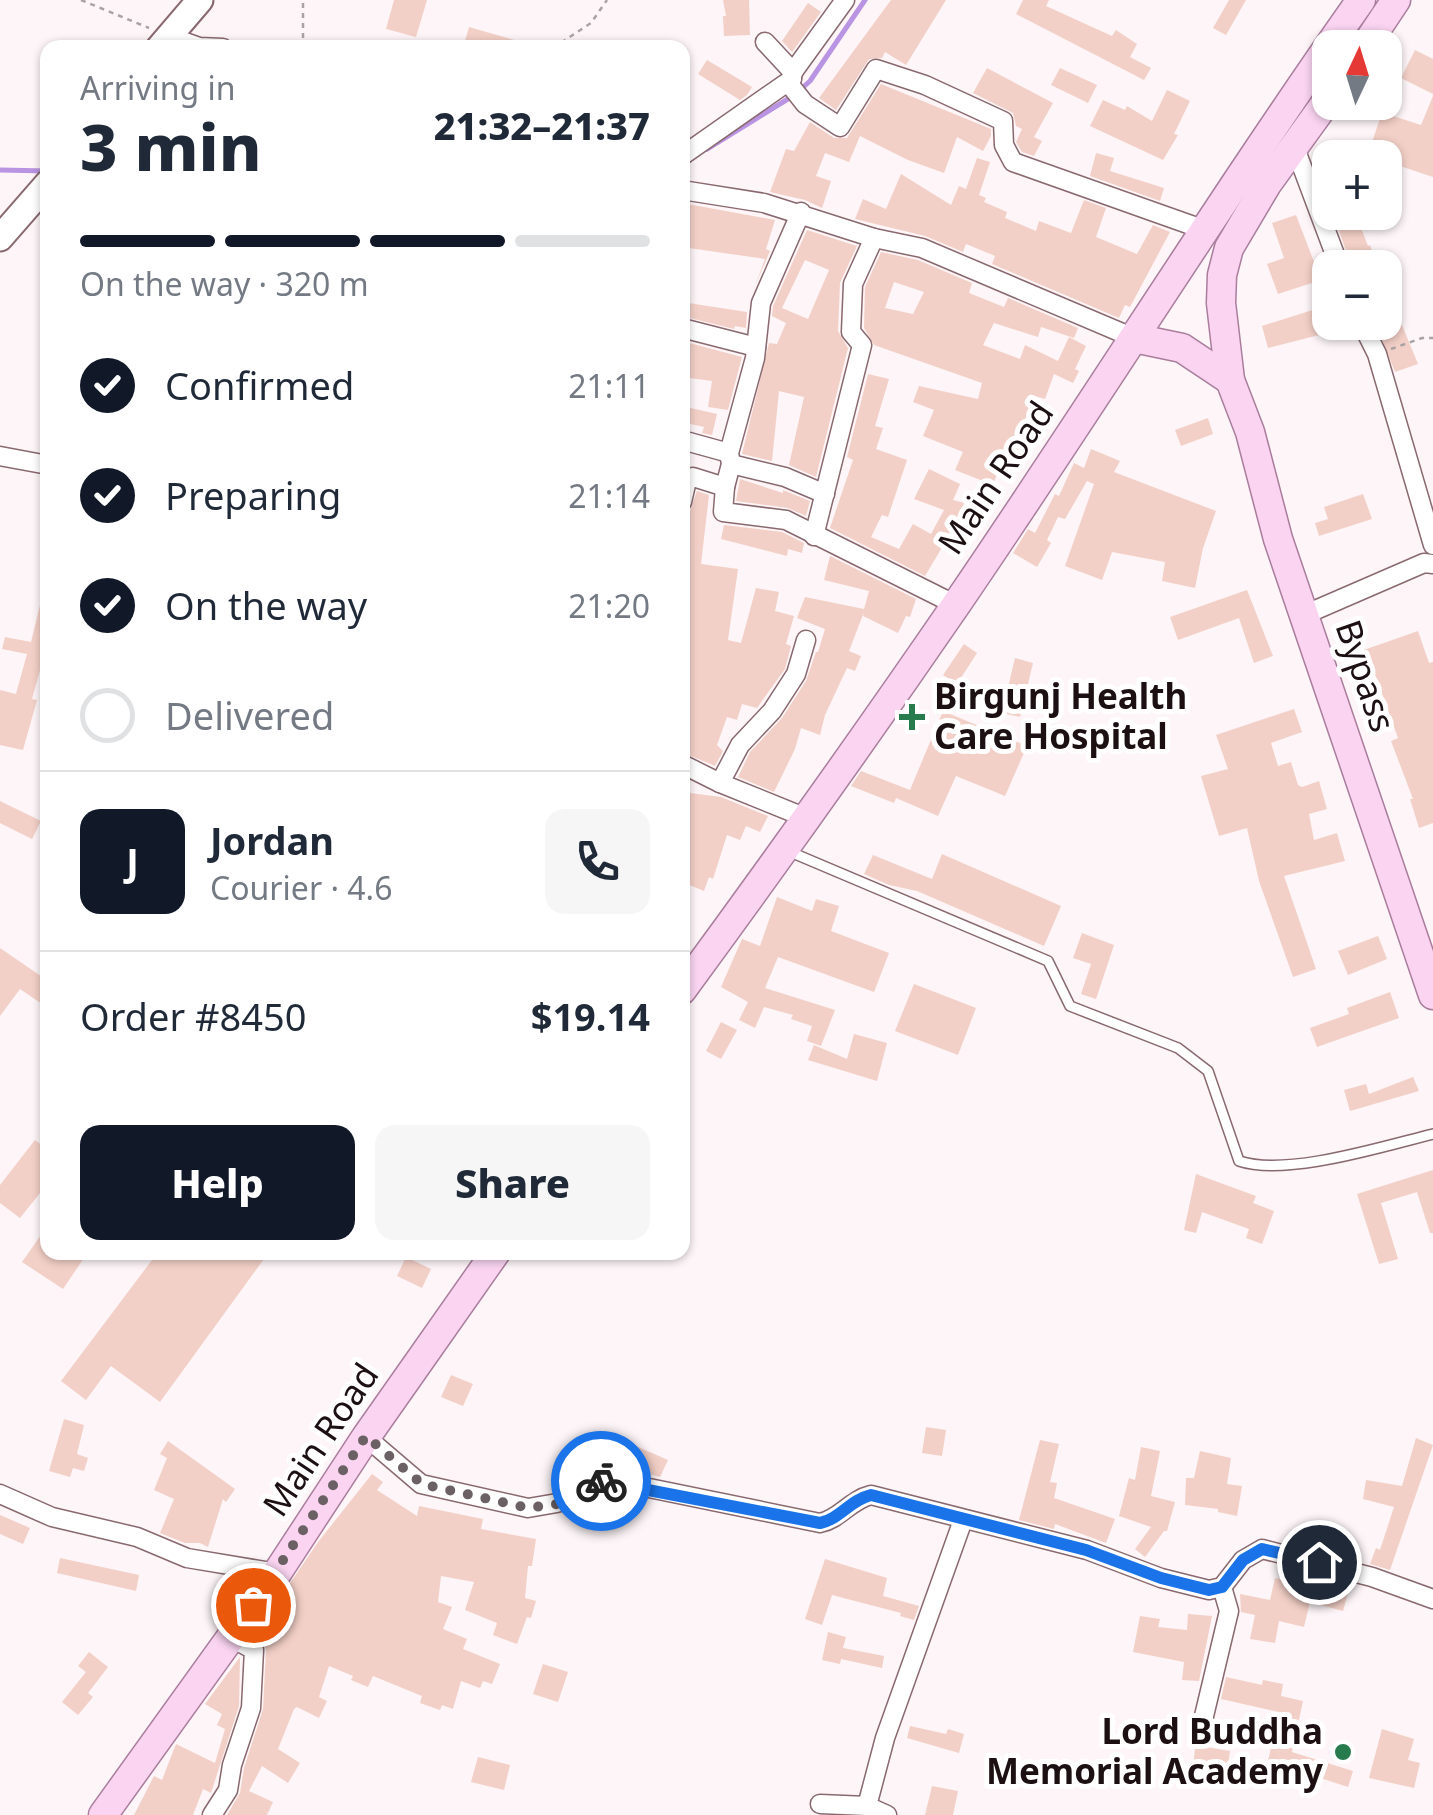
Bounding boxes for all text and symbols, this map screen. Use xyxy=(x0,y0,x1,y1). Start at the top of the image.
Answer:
north arrow xyxy=(1312,30,1402,120)
map controls xyxy=(1312,30,1402,340)
text: Arriving in xyxy=(80,66,235,109)
text: 21:32–21:37 xyxy=(434,99,650,151)
text: 3 min xyxy=(80,102,262,190)
button: + xyxy=(1312,140,1402,230)
button: − xyxy=(1312,250,1402,340)
text: On the way · 320 m xyxy=(80,262,369,305)
icon: check xyxy=(80,358,135,413)
text: Confirmed xyxy=(165,359,354,411)
text: 21:11 xyxy=(568,364,650,407)
street label: Main Road xyxy=(926,391,1063,563)
icon: check xyxy=(80,468,135,523)
text: Preparing xyxy=(165,469,341,521)
text: 21:14 xyxy=(568,474,650,517)
icon: check xyxy=(80,578,135,633)
text: On the way xyxy=(165,579,367,631)
text: 21:20 xyxy=(568,584,650,627)
street label: Bypass xyxy=(1325,613,1407,738)
place label: Birgunj Health Care Hospital xyxy=(934,672,1187,759)
text: Delivered xyxy=(165,689,334,741)
marker: Birgunj Health Care Hospital xyxy=(899,704,925,730)
button: phone xyxy=(545,809,650,914)
text: Jordan xyxy=(210,814,334,866)
text: J xyxy=(126,835,139,887)
text: Courier · 4.6 xyxy=(210,866,393,909)
text: Order #8450 xyxy=(80,990,306,1042)
text: $19.14 xyxy=(531,990,650,1042)
button: Help xyxy=(80,1125,355,1240)
button: Share xyxy=(375,1125,650,1240)
street label: Main Road xyxy=(251,1353,388,1525)
courier xyxy=(551,1431,651,1531)
icon: bike xyxy=(574,1454,629,1509)
pin xyxy=(1277,1520,1362,1605)
icon: home xyxy=(1292,1535,1347,1590)
pin xyxy=(211,1563,296,1648)
icon: bag xyxy=(226,1578,281,1633)
place label: Lord Buddha Memorial Academy xyxy=(986,1707,1323,1794)
marker: Lord Buddha Memorial Academy xyxy=(1332,1741,1354,1763)

